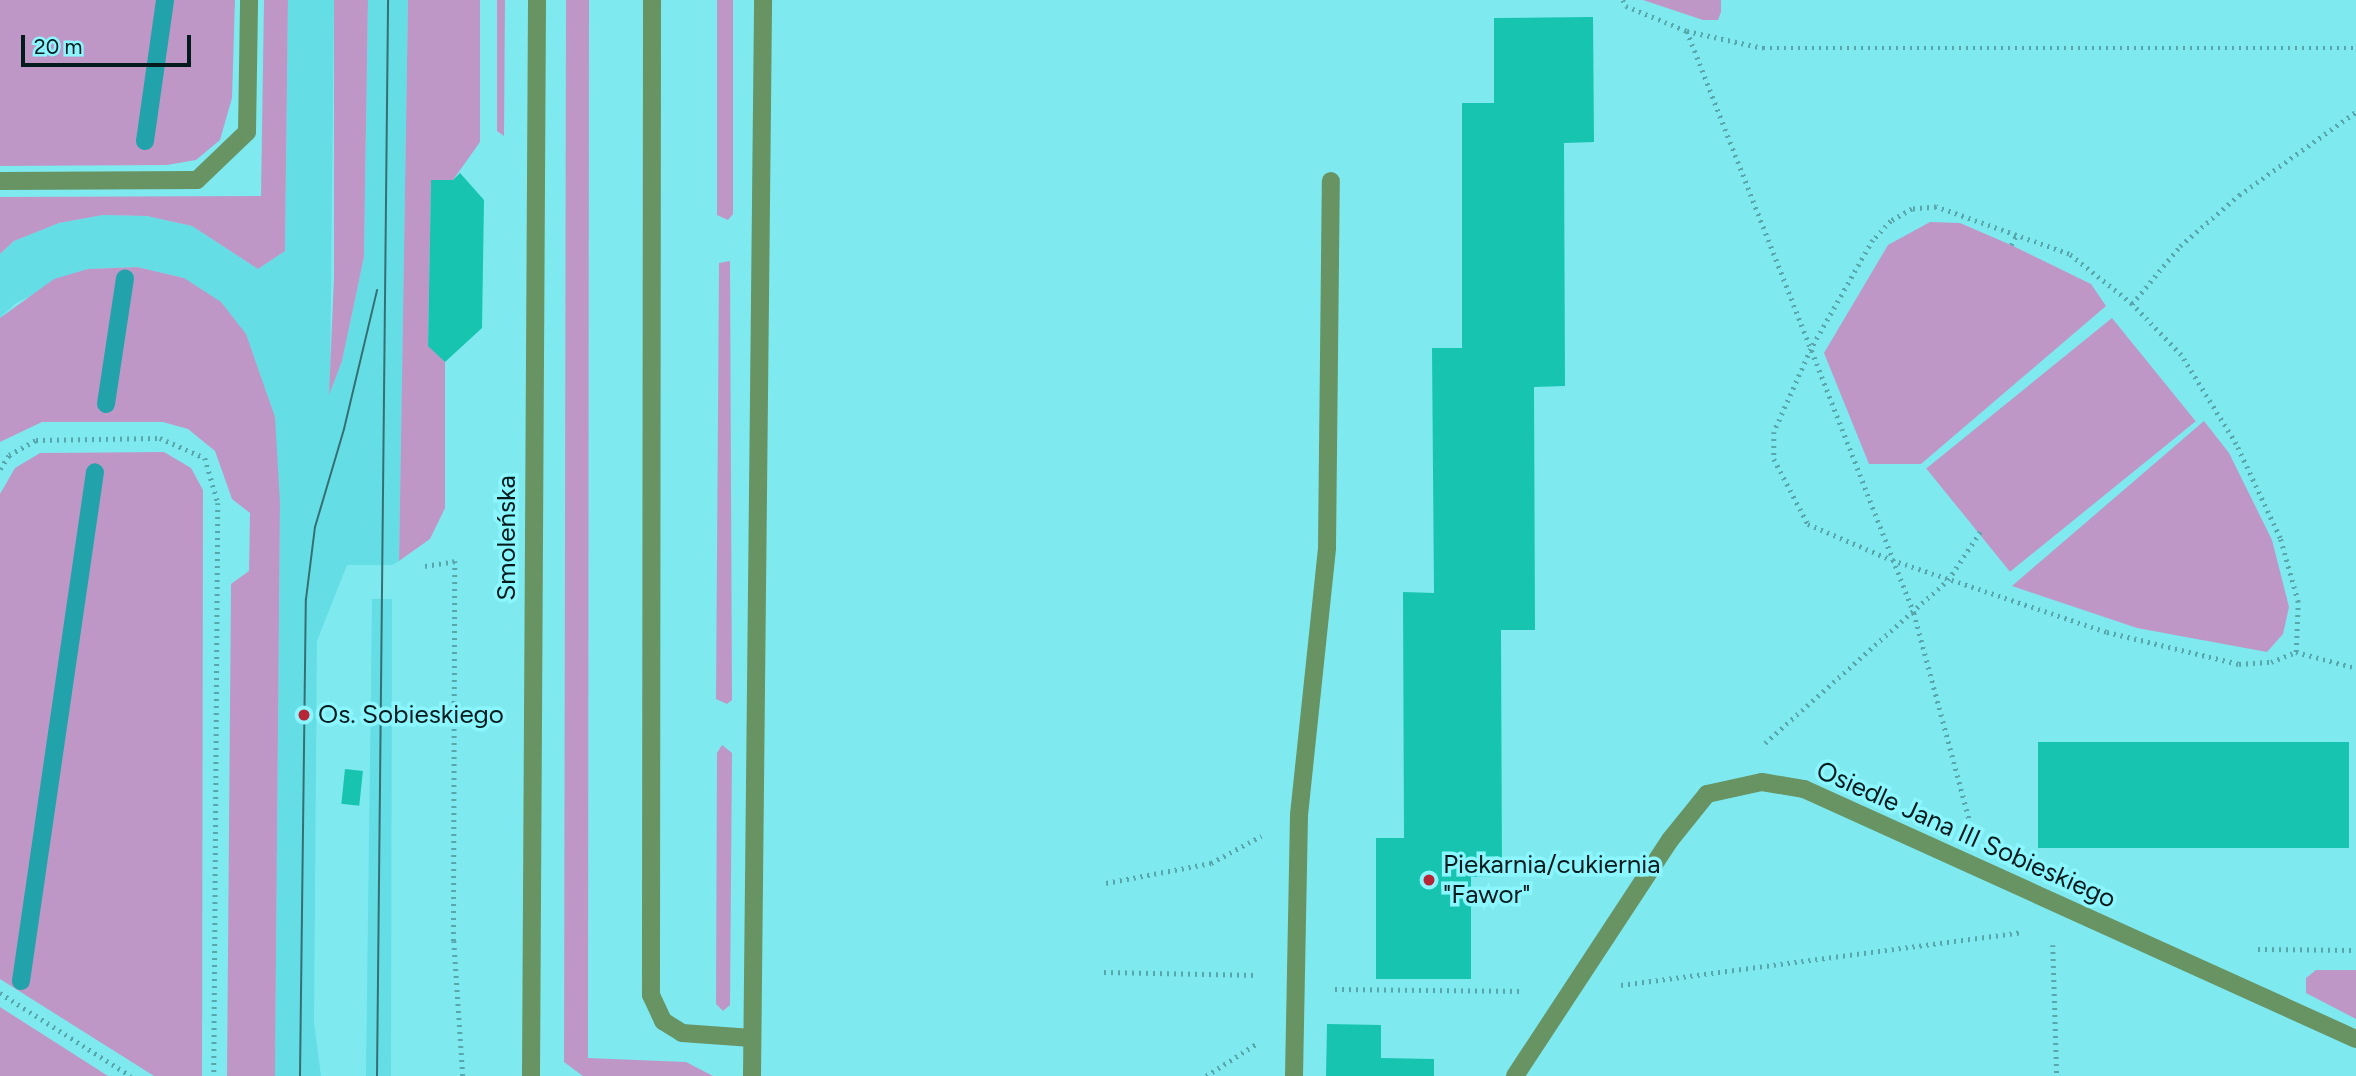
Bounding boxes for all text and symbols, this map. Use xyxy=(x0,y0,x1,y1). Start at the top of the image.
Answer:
scale bar xyxy=(24,21,194,65)
text: 20 m xyxy=(34,34,82,59)
street label: Smoleńska xyxy=(491,475,523,601)
place label: Os. Sobieskiego xyxy=(318,699,504,731)
marker: Os. Sobieskiego xyxy=(296,707,312,723)
street label: Osiedle Jana III Sobieskiego xyxy=(1812,755,2120,915)
place label: Piekarnia/cukiernia "Fawor" xyxy=(1443,849,1661,910)
marker: Piekarnia/cukiernia "Fawor" xyxy=(1421,872,1437,888)

